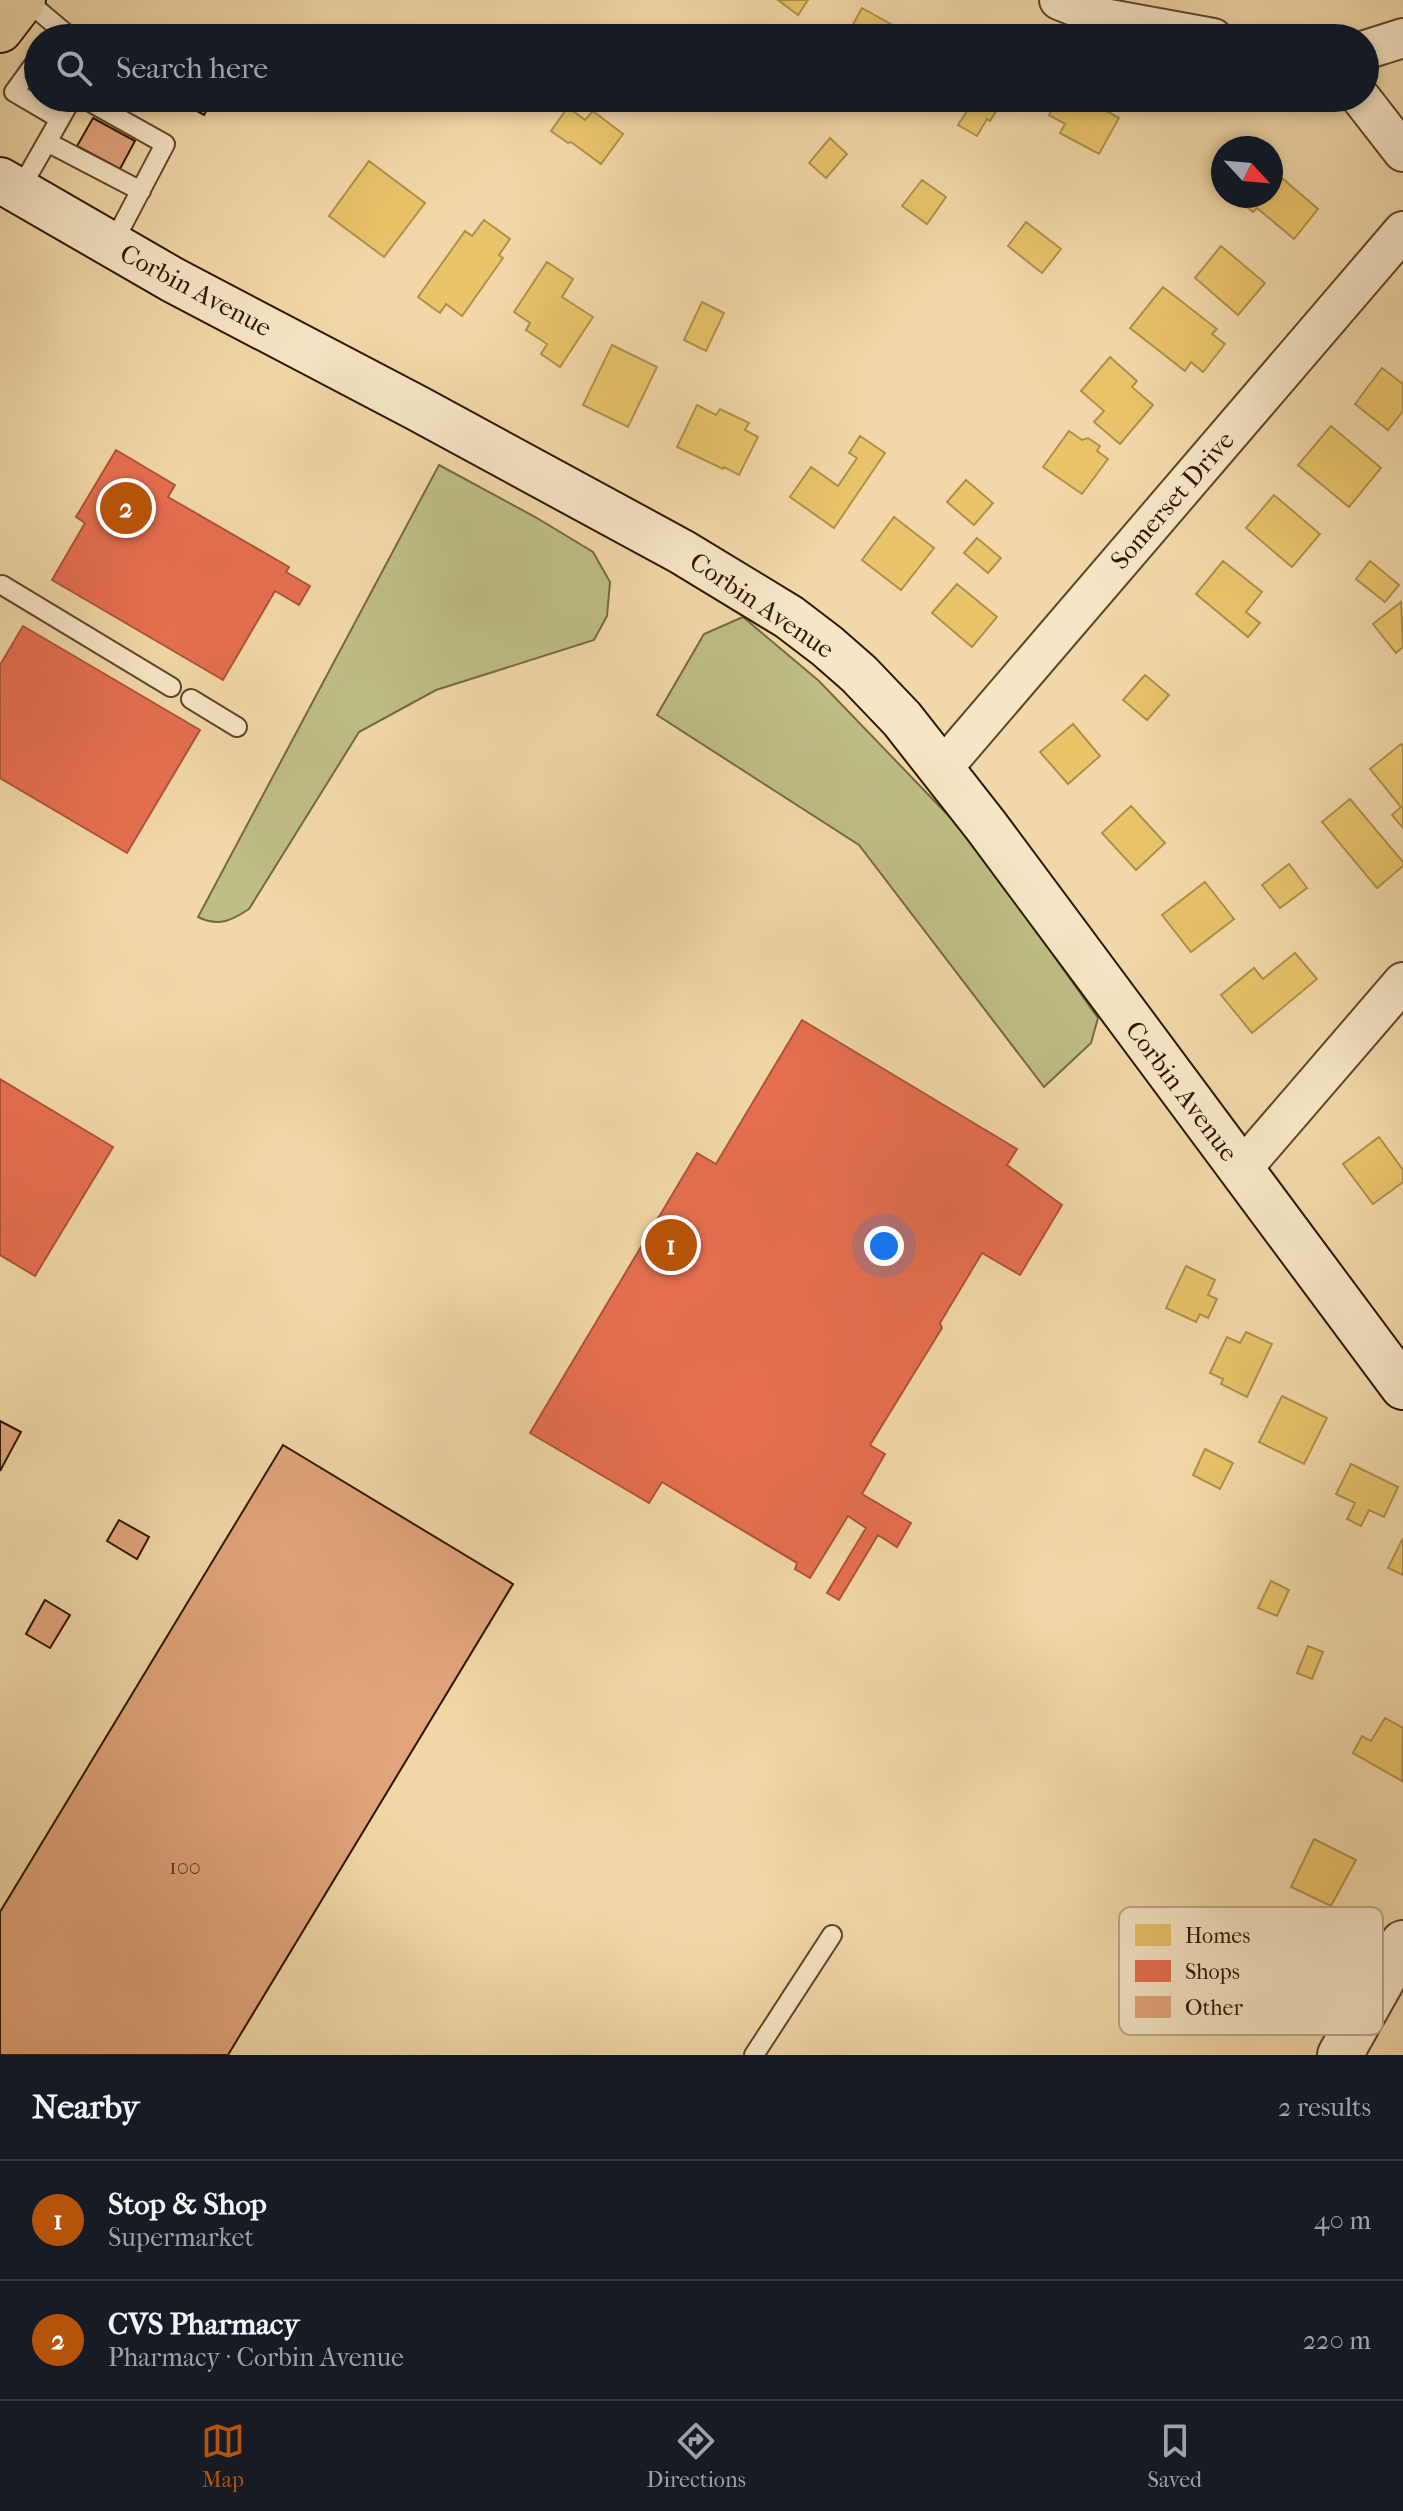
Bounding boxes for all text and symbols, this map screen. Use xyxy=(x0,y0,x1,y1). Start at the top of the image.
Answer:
search box xyxy=(24,24,1379,112)
icon: search xyxy=(52,46,96,90)
text: Search here xyxy=(116,51,268,86)
north arrow xyxy=(1211,136,1283,208)
street label: Corbin Avenue xyxy=(115,237,277,343)
street label: Somerset Drive xyxy=(1104,425,1241,576)
pin: 2 xyxy=(100,478,152,538)
street label: Corbin Avenue xyxy=(684,546,840,665)
street label: Corbin Avenue xyxy=(1119,1015,1244,1168)
pin: 1 xyxy=(645,1215,697,1275)
your location xyxy=(864,1226,904,1266)
house number: 100 xyxy=(169,1854,201,1880)
legend xyxy=(1119,1907,1383,2035)
text: Homes xyxy=(1185,1923,1250,1949)
text: Shops xyxy=(1185,1959,1240,1985)
text: Other xyxy=(1185,1995,1243,2021)
text: Nearby xyxy=(32,2087,139,2127)
text: 2 results xyxy=(1278,2092,1371,2123)
text: Stop & Shop xyxy=(108,2187,267,2222)
text: 1 xyxy=(53,2205,63,2236)
text: 40 m xyxy=(1314,2205,1371,2236)
text: Supermarket xyxy=(108,2222,254,2253)
text: CVS Pharmacy xyxy=(108,2307,299,2342)
text: 2 xyxy=(51,2325,65,2356)
text: 220 m xyxy=(1303,2325,1371,2356)
text: Pharmacy · Corbin Avenue xyxy=(108,2342,404,2373)
tab: Map xyxy=(201,2419,245,2493)
tab: Directions xyxy=(647,2419,746,2493)
tab: Saved xyxy=(1148,2419,1202,2493)

